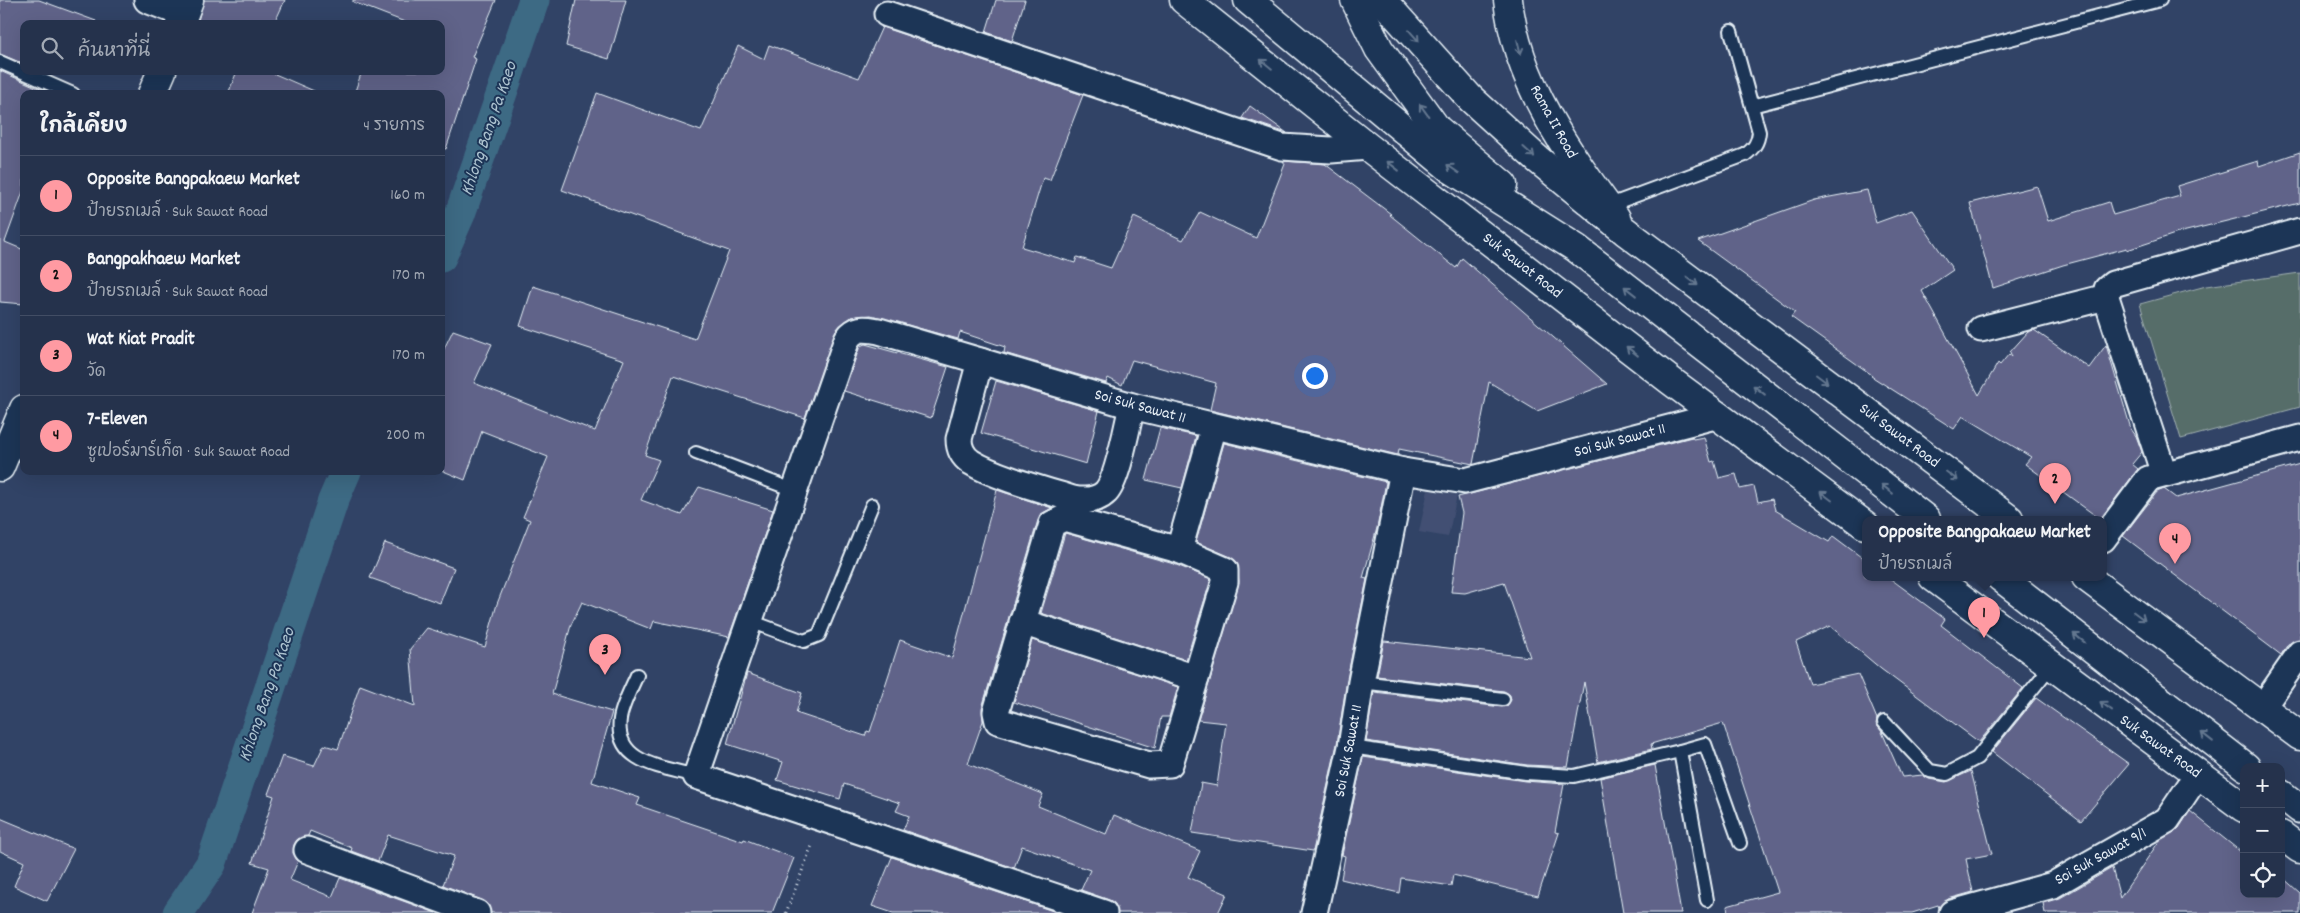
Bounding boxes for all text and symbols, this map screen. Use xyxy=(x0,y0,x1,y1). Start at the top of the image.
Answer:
search box xyxy=(20,20,445,75)
one-way arrow xyxy=(1408,30,1420,43)
icon: search xyxy=(38,34,66,62)
text: ค้นหาที่นี่ xyxy=(78,39,150,66)
one-way arrow xyxy=(1515,39,1524,55)
water label: Khlong Bang Pa Kaeo xyxy=(455,58,525,199)
one-way arrow xyxy=(1260,59,1273,70)
street label: Rama II Road xyxy=(1523,81,1583,163)
one-way arrow xyxy=(1418,104,1429,117)
text: ใกล้เคียง xyxy=(40,113,127,143)
text: 4 รายการ xyxy=(363,115,425,138)
one-way arrow xyxy=(1522,146,1535,158)
one-way arrow xyxy=(1386,161,1400,171)
one-way arrow xyxy=(1447,164,1460,175)
text: Opposite Bangpakaew Market xyxy=(87,167,300,194)
text: 1 xyxy=(54,184,58,207)
text: 160 m xyxy=(390,184,425,207)
text: ป้ายรถเมล์ · Suk Sawat Road xyxy=(87,201,268,224)
street label: Suk Sawat Road xyxy=(1477,227,1567,305)
text: Bangpakhaew Market xyxy=(87,247,240,274)
text: 2 xyxy=(53,264,60,287)
text: 170 m xyxy=(392,264,425,287)
one-way arrow xyxy=(1685,276,1699,286)
text: ป้ายรถเมล์ · Suk Sawat Road xyxy=(87,281,268,304)
one-way arrow xyxy=(1624,285,1637,296)
text: Wat Kiat Pradit xyxy=(87,327,195,354)
text: 3 xyxy=(52,344,60,367)
text: 170 m xyxy=(392,344,425,367)
one-way arrow xyxy=(1625,346,1639,356)
text: วัด xyxy=(87,361,106,384)
your location xyxy=(1302,363,1328,389)
one-way arrow xyxy=(1815,373,1828,384)
street label: Soi Suk Sawat 11 xyxy=(1092,384,1188,430)
one-way arrow xyxy=(1752,385,1766,395)
street label: Suk Sawat Road xyxy=(1854,398,1944,474)
text: 7-Eleven xyxy=(87,407,147,434)
street label: Soi Suk Sawat 11 xyxy=(1572,418,1668,464)
text: 4 xyxy=(53,424,59,447)
text: 200 m xyxy=(386,424,425,447)
text: ซูเปอร์มาร์เก็ต · Suk Sawat Road xyxy=(87,441,290,464)
pin: 2 xyxy=(2039,463,2071,504)
one-way arrow xyxy=(1945,471,1958,482)
one-way arrow xyxy=(1881,484,1894,495)
one-way arrow xyxy=(1819,491,1833,501)
popup xyxy=(1862,516,2107,581)
text: Opposite Bangpakaew Market xyxy=(1878,520,2091,547)
pin: 4 xyxy=(2159,523,2191,564)
text: ป้ายรถเมล์ xyxy=(1878,554,1952,577)
pin: 1 xyxy=(1968,597,2000,638)
one-way arrow xyxy=(2132,611,2145,622)
water label: Khlong Bang Pa Kaeo xyxy=(233,624,303,765)
one-way arrow xyxy=(2073,632,2086,643)
pin: 3 xyxy=(589,634,621,675)
one-way arrow xyxy=(2100,701,2113,712)
street label: Soi Suk Sawat 11 xyxy=(1329,703,1369,799)
street label: Suk Sawat Road xyxy=(2114,709,2206,785)
one-way arrow xyxy=(2201,732,2214,743)
map controls xyxy=(2240,763,2285,898)
button: + xyxy=(2240,763,2285,808)
button: − xyxy=(2240,808,2285,853)
street label: Soi Suk Sawat 9/1 xyxy=(2051,822,2151,892)
button: locate xyxy=(2240,853,2285,898)

